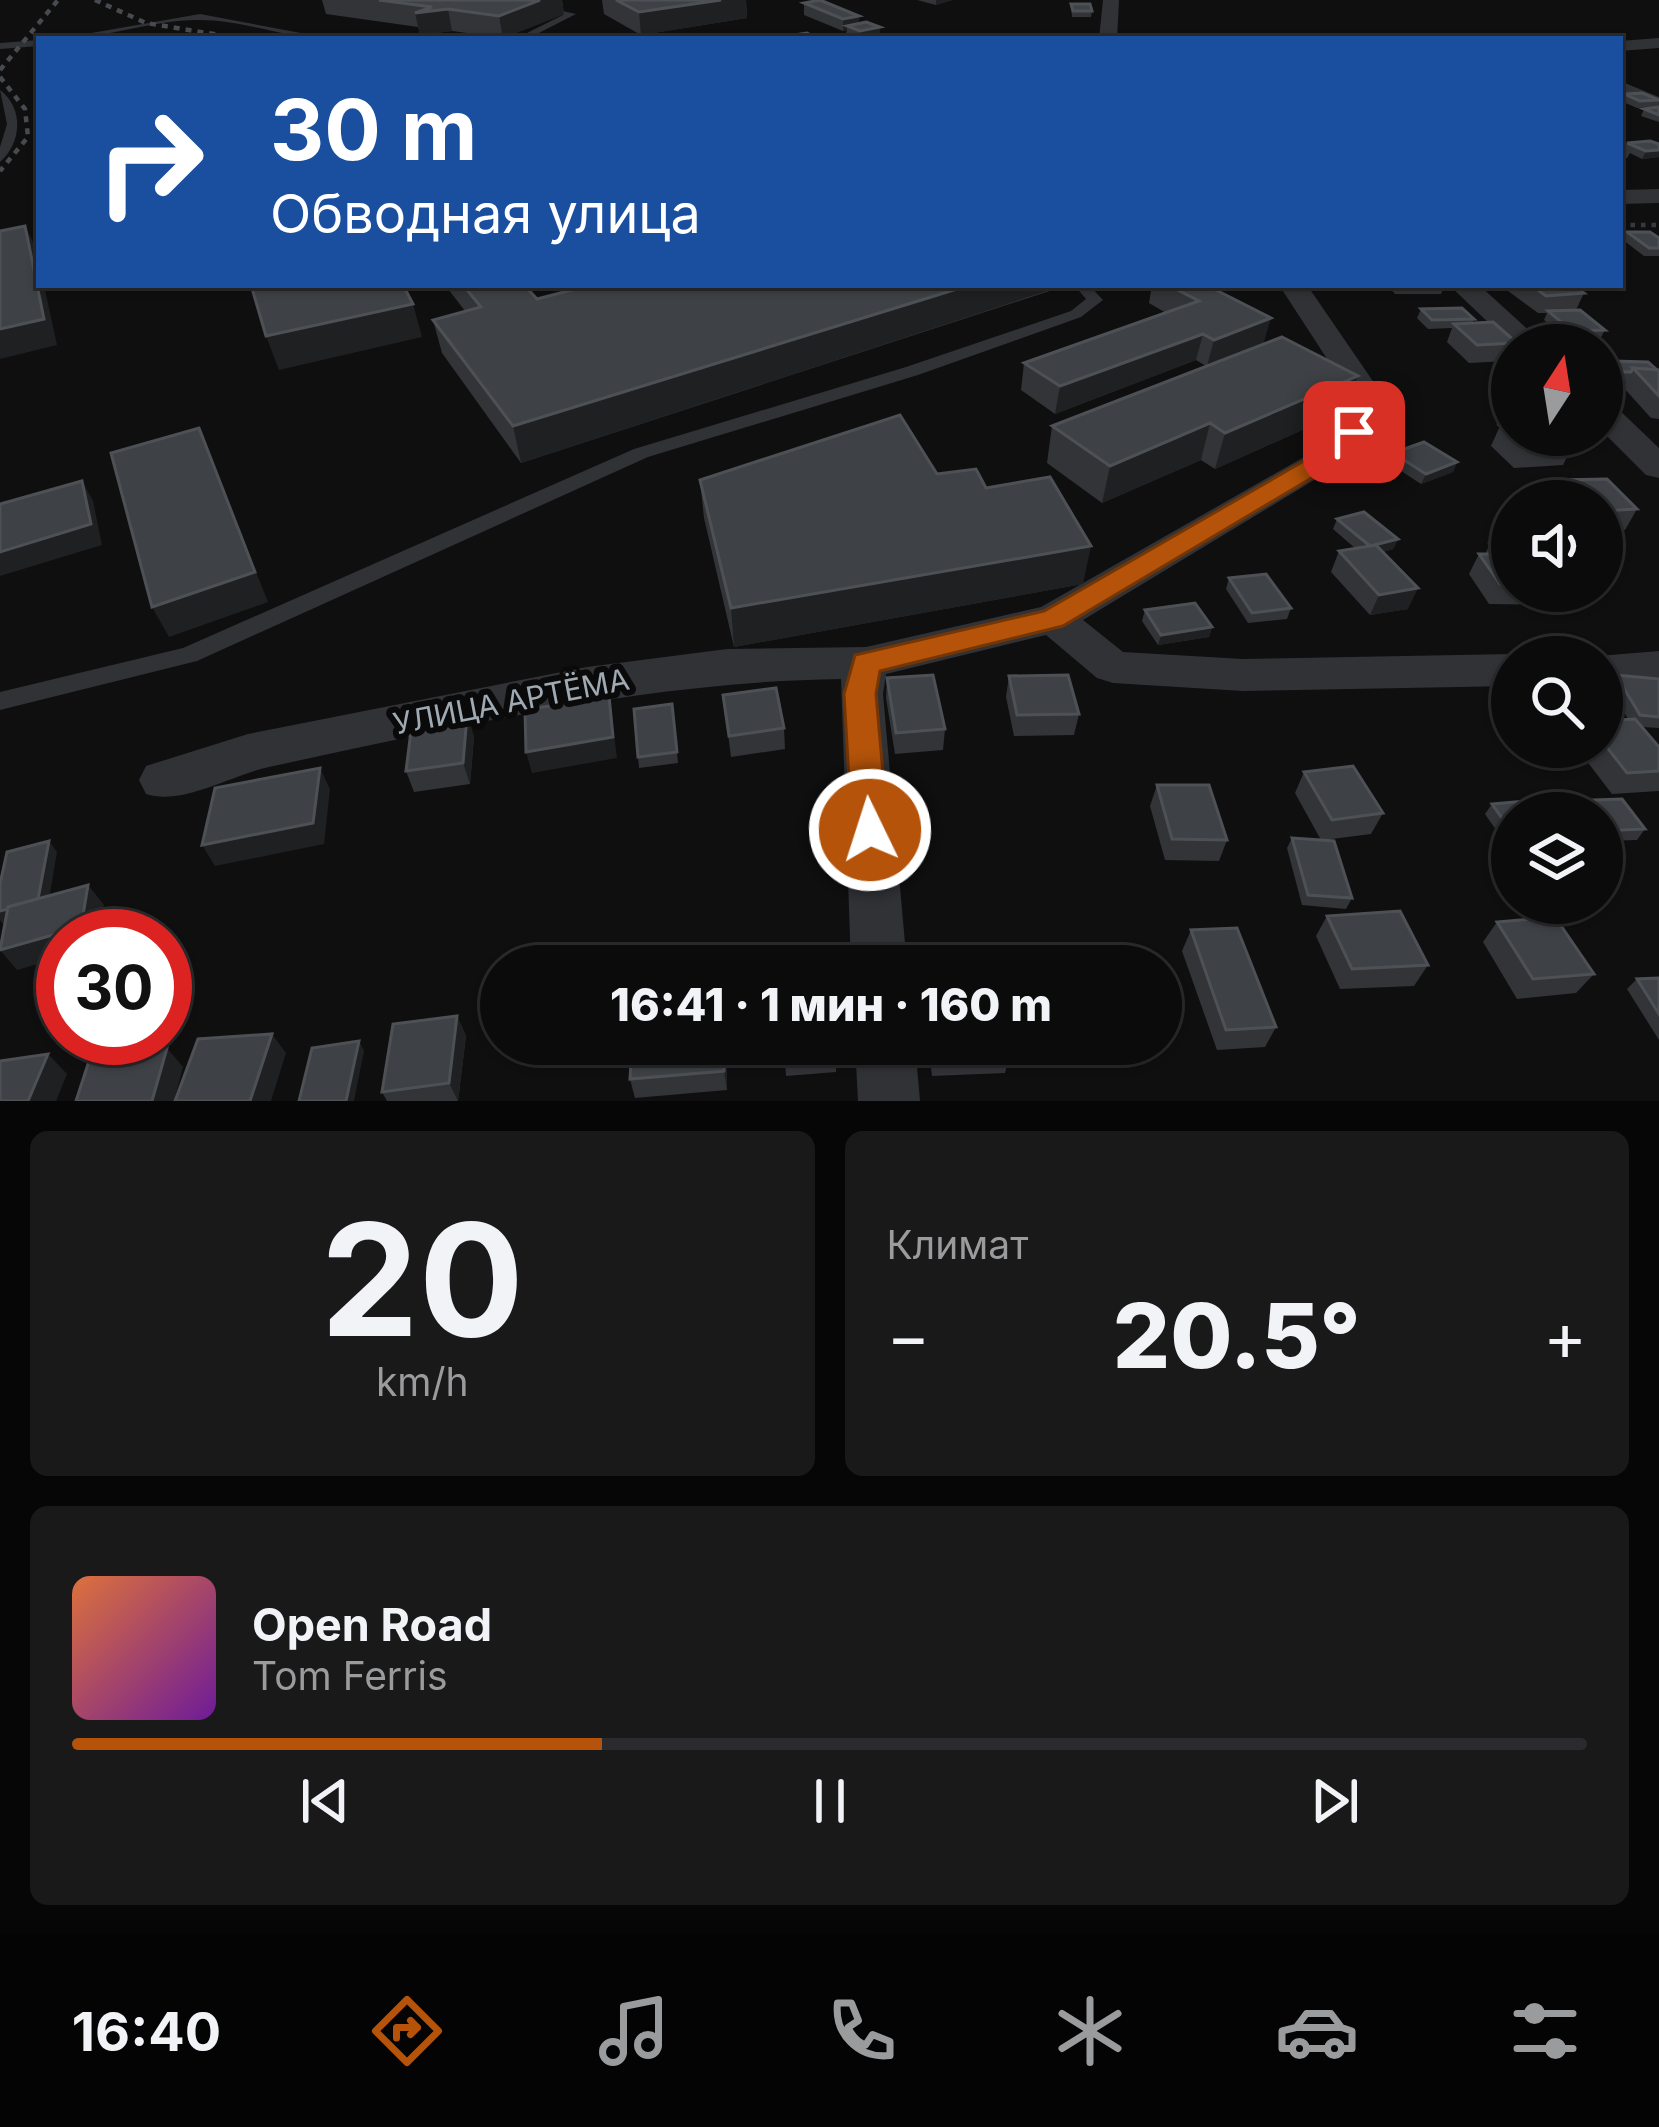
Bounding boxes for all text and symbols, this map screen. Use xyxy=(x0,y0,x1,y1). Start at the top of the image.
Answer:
text: 30 m xyxy=(270,79,477,180)
icon: right xyxy=(72,84,228,240)
text: Обводная улица xyxy=(270,181,701,246)
north arrow xyxy=(1491,324,1623,456)
map controls xyxy=(1491,324,1623,924)
pin xyxy=(1303,381,1405,483)
icon: arrive xyxy=(1321,399,1387,465)
button: sound xyxy=(1491,480,1623,612)
button: search xyxy=(1491,636,1623,768)
street label: УЛИЦА АРТЁМА xyxy=(390,660,632,742)
position arrow xyxy=(807,767,933,893)
button: layers xyxy=(1491,792,1623,924)
speed limit sign: 30 xyxy=(36,909,192,1065)
text: 16:41 · 1 мин · 160 m xyxy=(610,977,1052,1032)
text: 20 xyxy=(321,1185,524,1374)
text: Климат xyxy=(887,1221,1028,1268)
text: 20.5° xyxy=(1113,1281,1361,1390)
text: − xyxy=(887,1296,930,1376)
text: + xyxy=(1543,1296,1587,1376)
text: km/h xyxy=(376,1358,469,1405)
text: Open Road xyxy=(252,1597,492,1652)
text: Tom Ferris xyxy=(252,1652,447,1699)
icon: previous xyxy=(292,1768,358,1834)
icon: pause xyxy=(797,1768,863,1834)
icon: next xyxy=(1302,1768,1368,1834)
icon: directions xyxy=(365,1989,449,2073)
icon: music xyxy=(592,1989,676,2073)
icon: phone xyxy=(820,1989,904,2073)
icon: climate xyxy=(1048,1989,1132,2073)
icon: car xyxy=(1275,1989,1359,2073)
icon: filters xyxy=(1503,1989,1587,2073)
text: 16:40 xyxy=(72,1999,221,2064)

